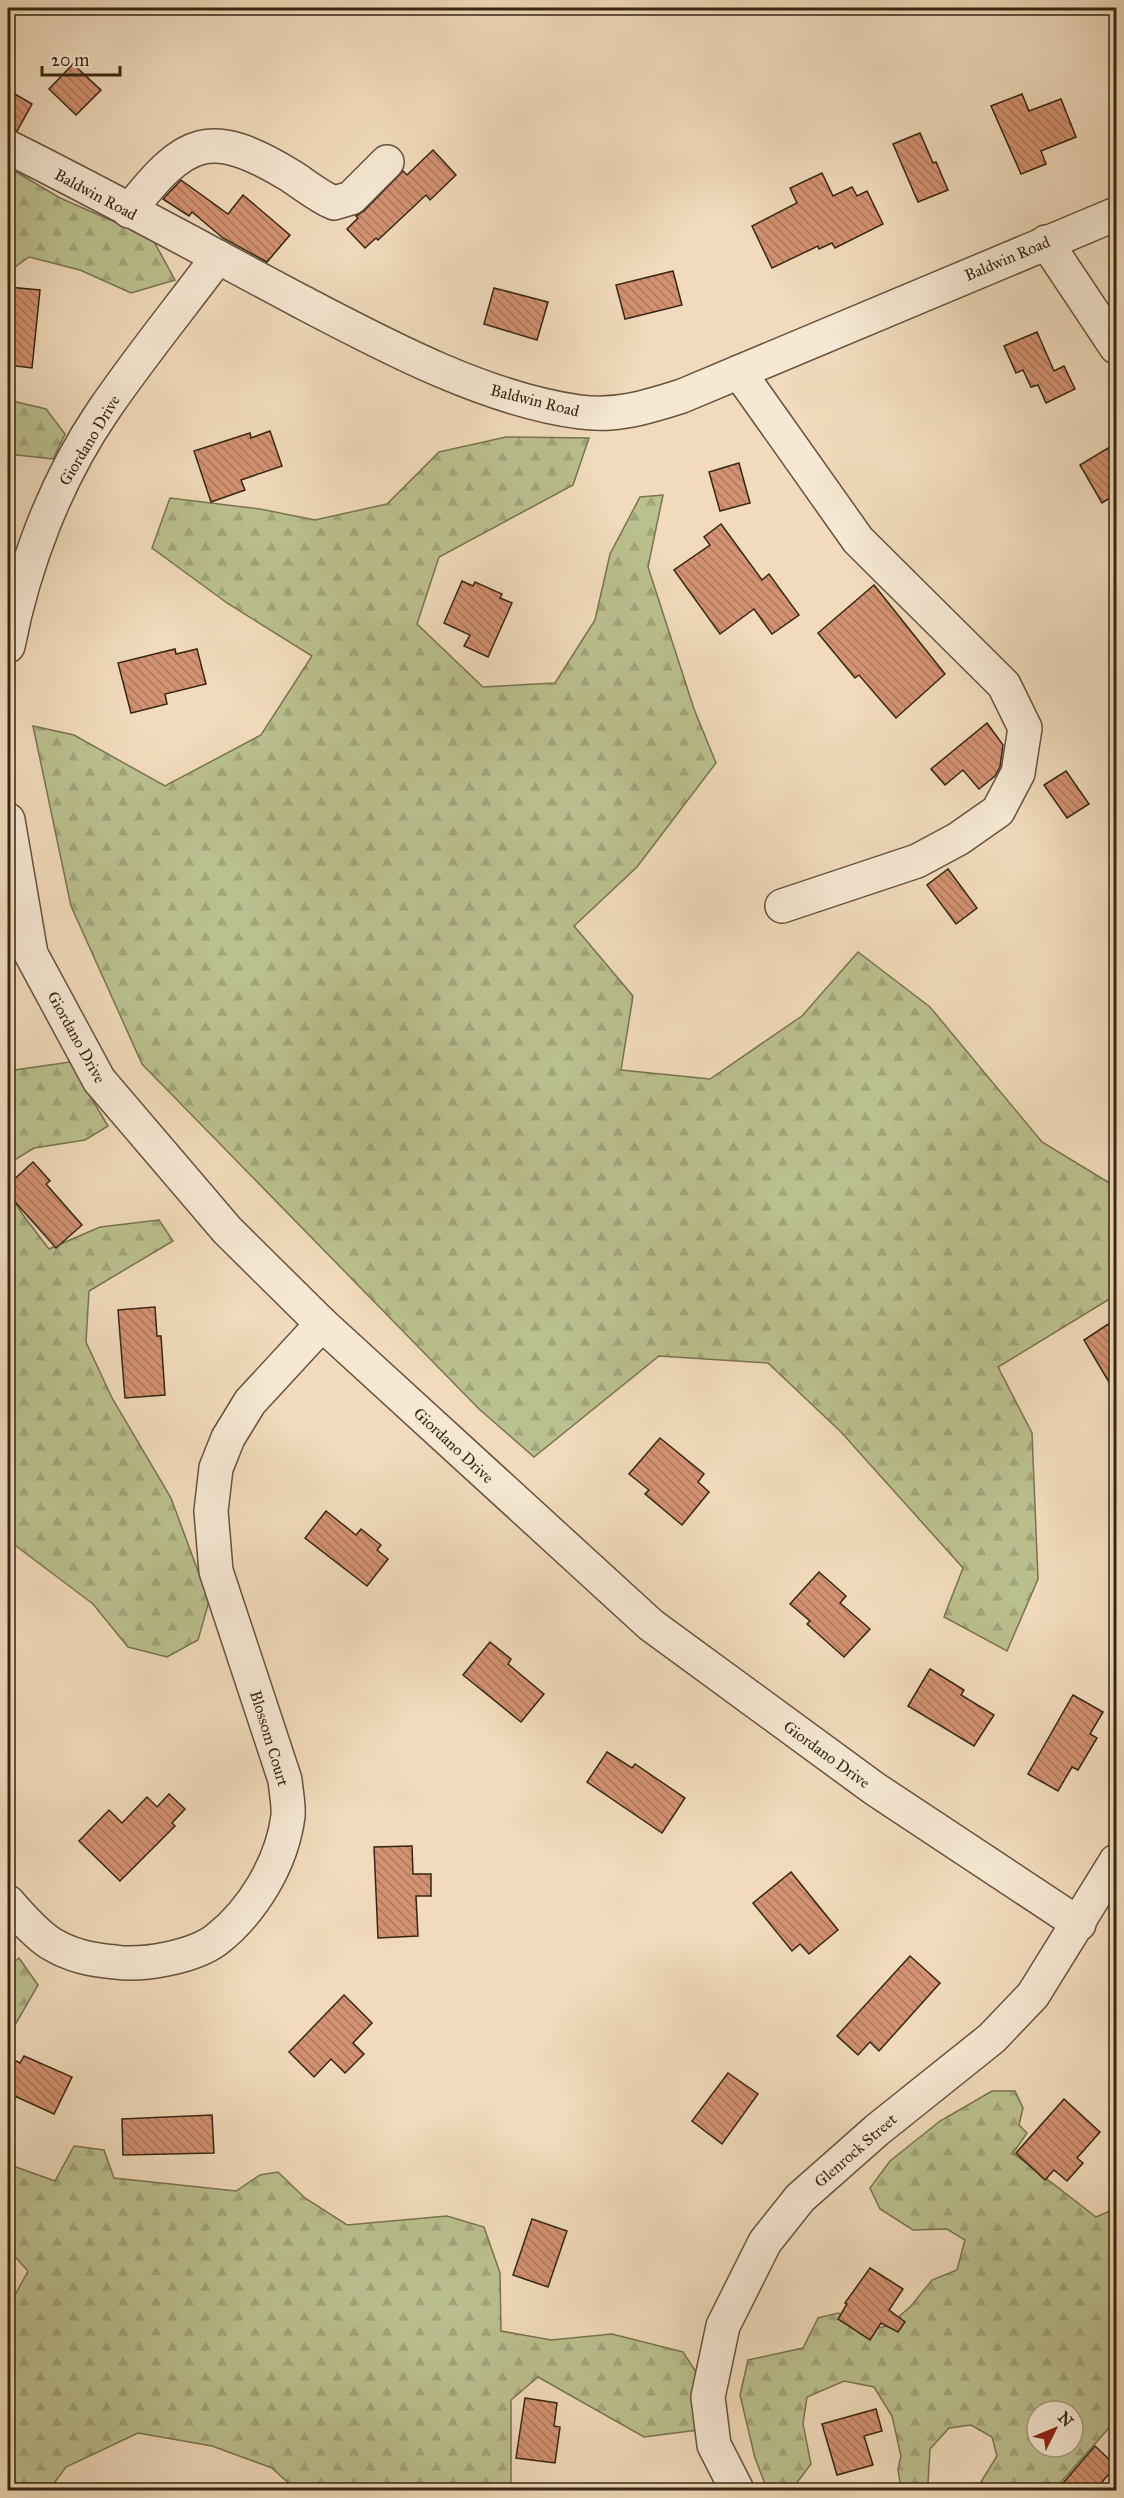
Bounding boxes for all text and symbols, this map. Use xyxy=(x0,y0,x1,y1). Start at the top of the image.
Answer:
scale bar xyxy=(42,39,120,77)
text: 20 m xyxy=(51,49,89,71)
street label: Baldwin Road xyxy=(51,165,140,224)
street label: Baldwin Road xyxy=(962,232,1053,285)
street label: Baldwin Road xyxy=(489,380,581,421)
street label: Giordano Drive xyxy=(55,391,124,489)
street label: Giordano Drive xyxy=(43,988,110,1087)
street label: Giordano Drive xyxy=(410,1404,498,1487)
street label: Blossom Court xyxy=(246,1688,293,1789)
street label: Giordano Drive xyxy=(780,1717,874,1792)
street label: Glenrock Street xyxy=(810,2109,901,2191)
north arrow xyxy=(1025,2399,1085,2459)
text: N xyxy=(1054,2408,1077,2431)

